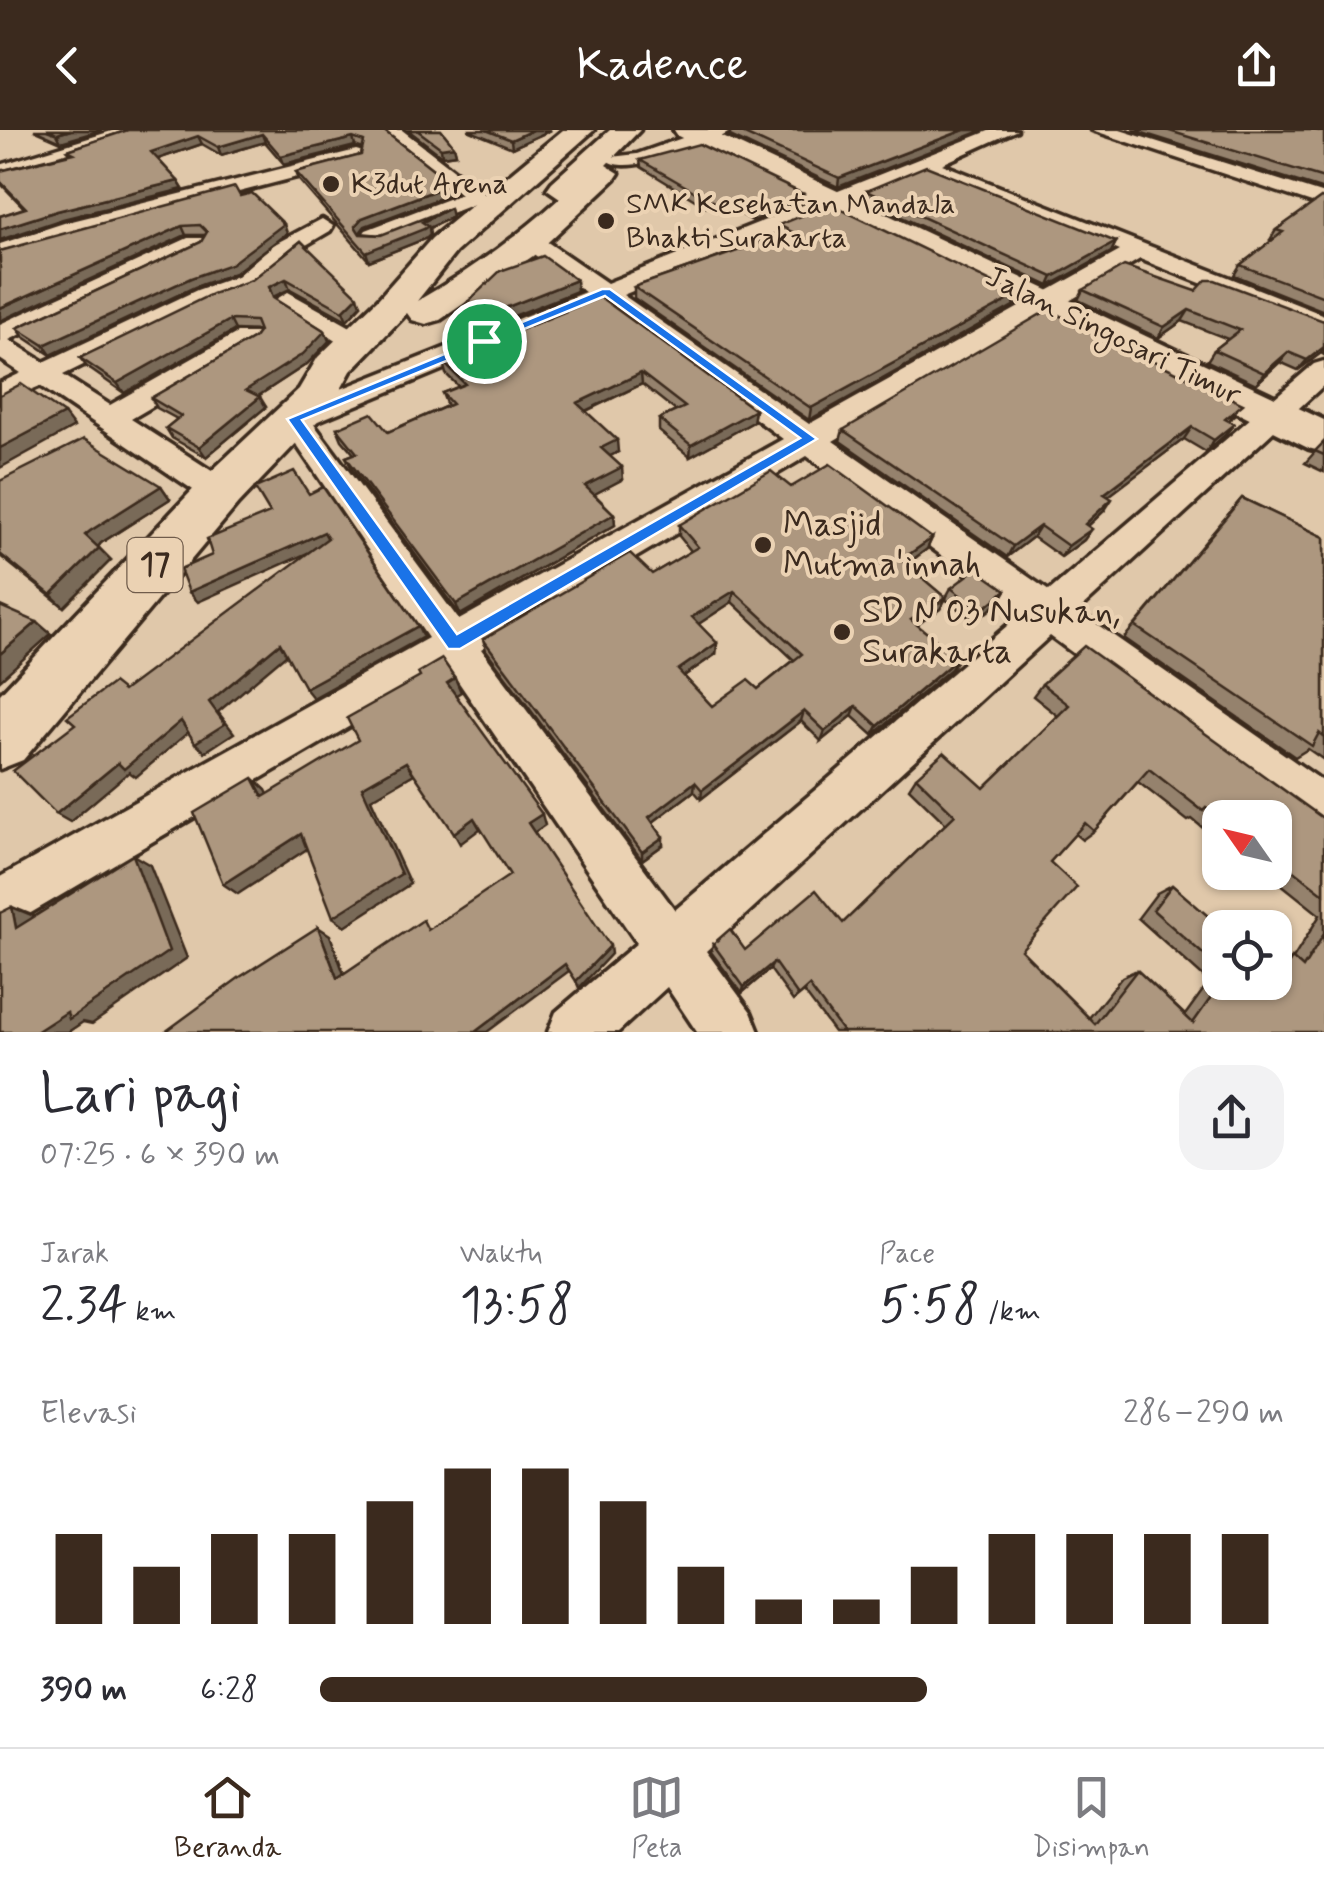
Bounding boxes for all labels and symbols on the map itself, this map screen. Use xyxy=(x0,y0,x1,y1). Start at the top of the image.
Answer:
place label: K3dut Arena xyxy=(351,165,508,204)
marker: K3dut Arena xyxy=(320,173,342,195)
place label: SMK Kesehatan Mandala Bhakti Surakarta xyxy=(626,185,955,258)
marker: SMK Kesehatan Mandala Bhakti Surakarta xyxy=(595,210,617,232)
street label: Jalan Singosari Timur xyxy=(978,257,1248,417)
pin xyxy=(442,299,527,384)
place label: Masjid Mutma'innah xyxy=(783,502,981,588)
marker: Masjid Mutma'innah xyxy=(752,534,774,556)
road number: 17 xyxy=(128,538,182,592)
place label: SD N 03 Nusukan, Surakarta xyxy=(862,589,1120,675)
marker: SD N 03 Nusukan, Surakarta xyxy=(831,621,853,643)
north arrow xyxy=(1202,800,1292,890)

